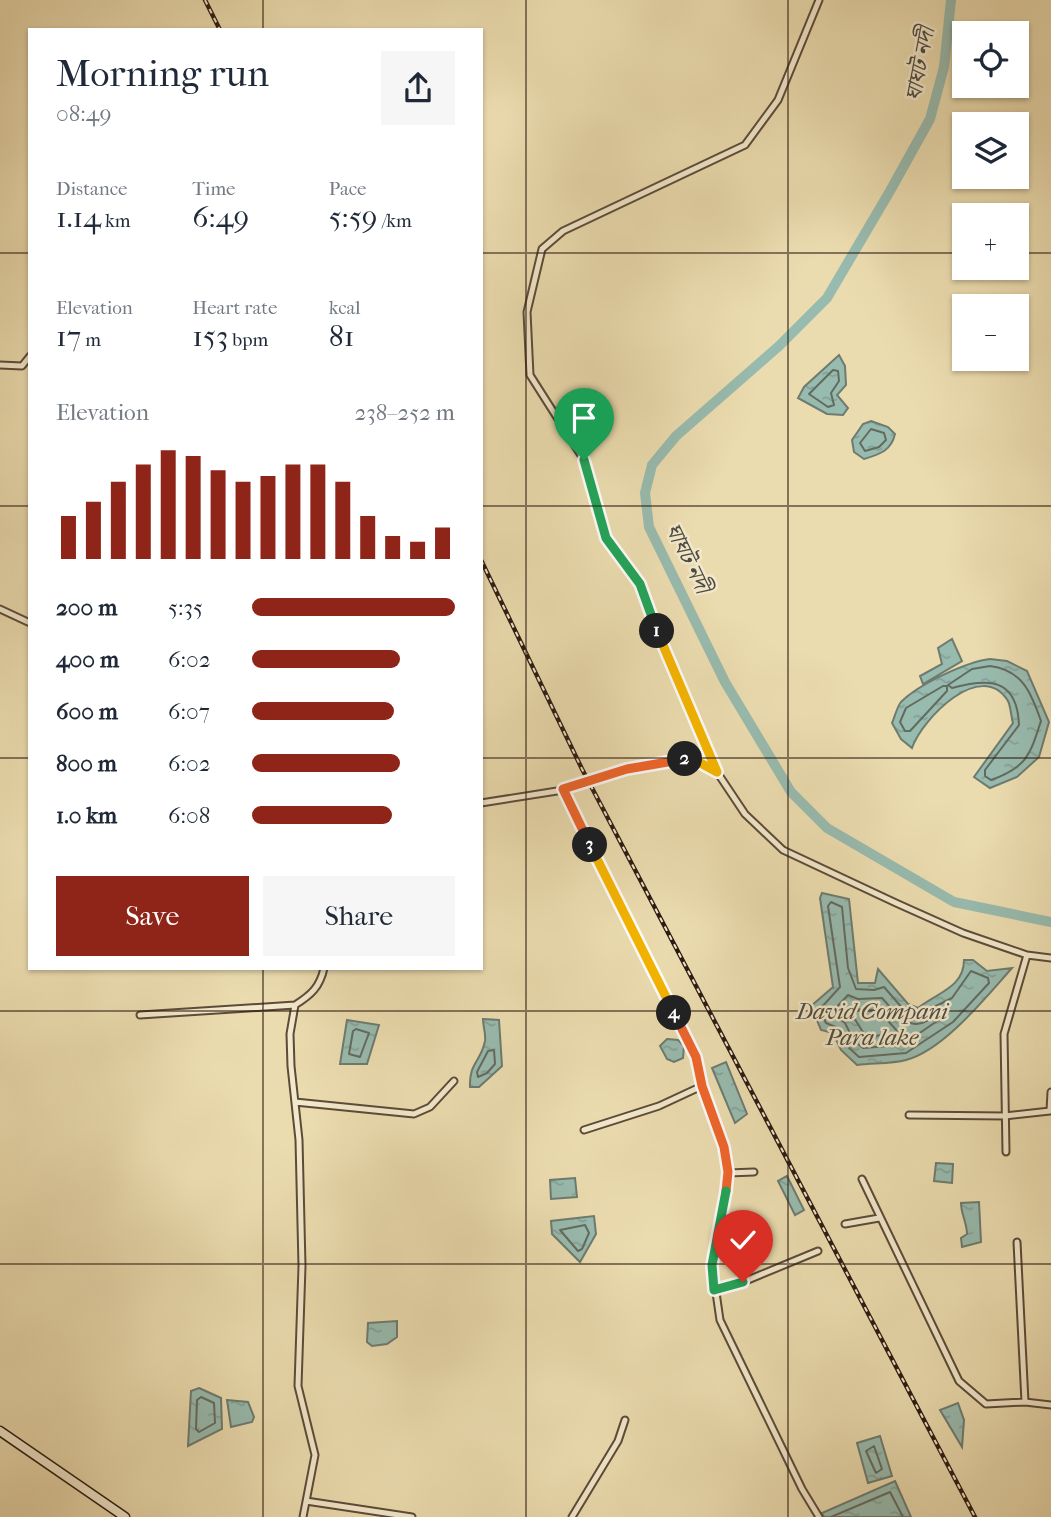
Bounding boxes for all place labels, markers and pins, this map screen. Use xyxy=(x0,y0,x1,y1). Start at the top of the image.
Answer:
pin xyxy=(554,388,614,460)
pin: 1 xyxy=(640,614,674,648)
pin: 2 xyxy=(668,742,702,776)
pin: 3 xyxy=(572,828,608,862)
pin: 4 xyxy=(656,996,692,1030)
pin xyxy=(713,1210,773,1282)

